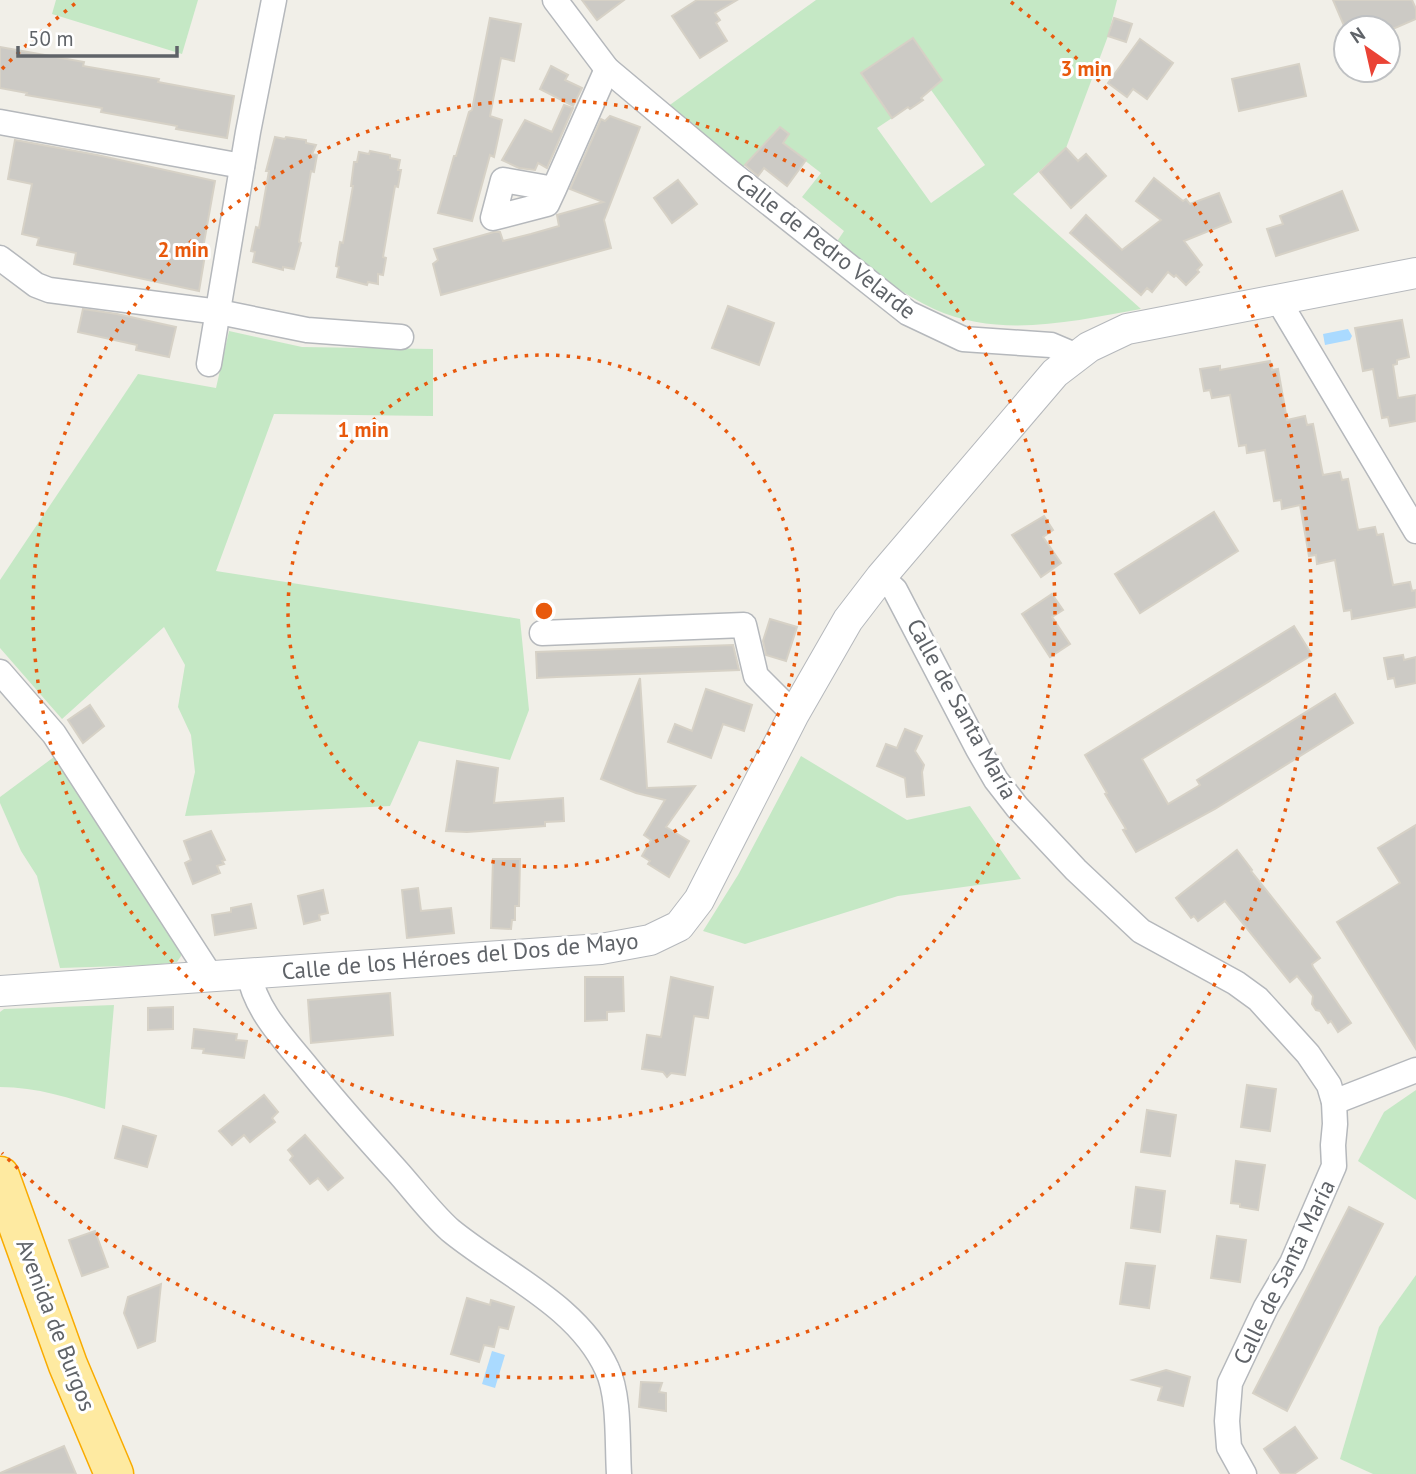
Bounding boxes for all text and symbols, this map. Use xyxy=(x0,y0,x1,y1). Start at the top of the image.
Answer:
scale bar xyxy=(18,14,177,58)
north arrow xyxy=(1332,14,1402,84)
text: N xyxy=(1346,21,1369,48)
text: 50 m xyxy=(28,25,74,52)
text: 3 min xyxy=(1060,55,1112,82)
street label: Calle de Pedro Velarde xyxy=(730,166,922,325)
text: 2 min xyxy=(157,236,209,263)
text: 1 min xyxy=(337,416,389,443)
centre of rings xyxy=(532,599,556,623)
street label: Calle de Santa María xyxy=(901,613,1024,804)
street label: Calle de los Héroes del Dos de Mayo xyxy=(280,925,640,986)
street label: Calle de Santa María xyxy=(1226,1175,1341,1369)
street label: Avenida de Burgos xyxy=(10,1235,103,1415)

